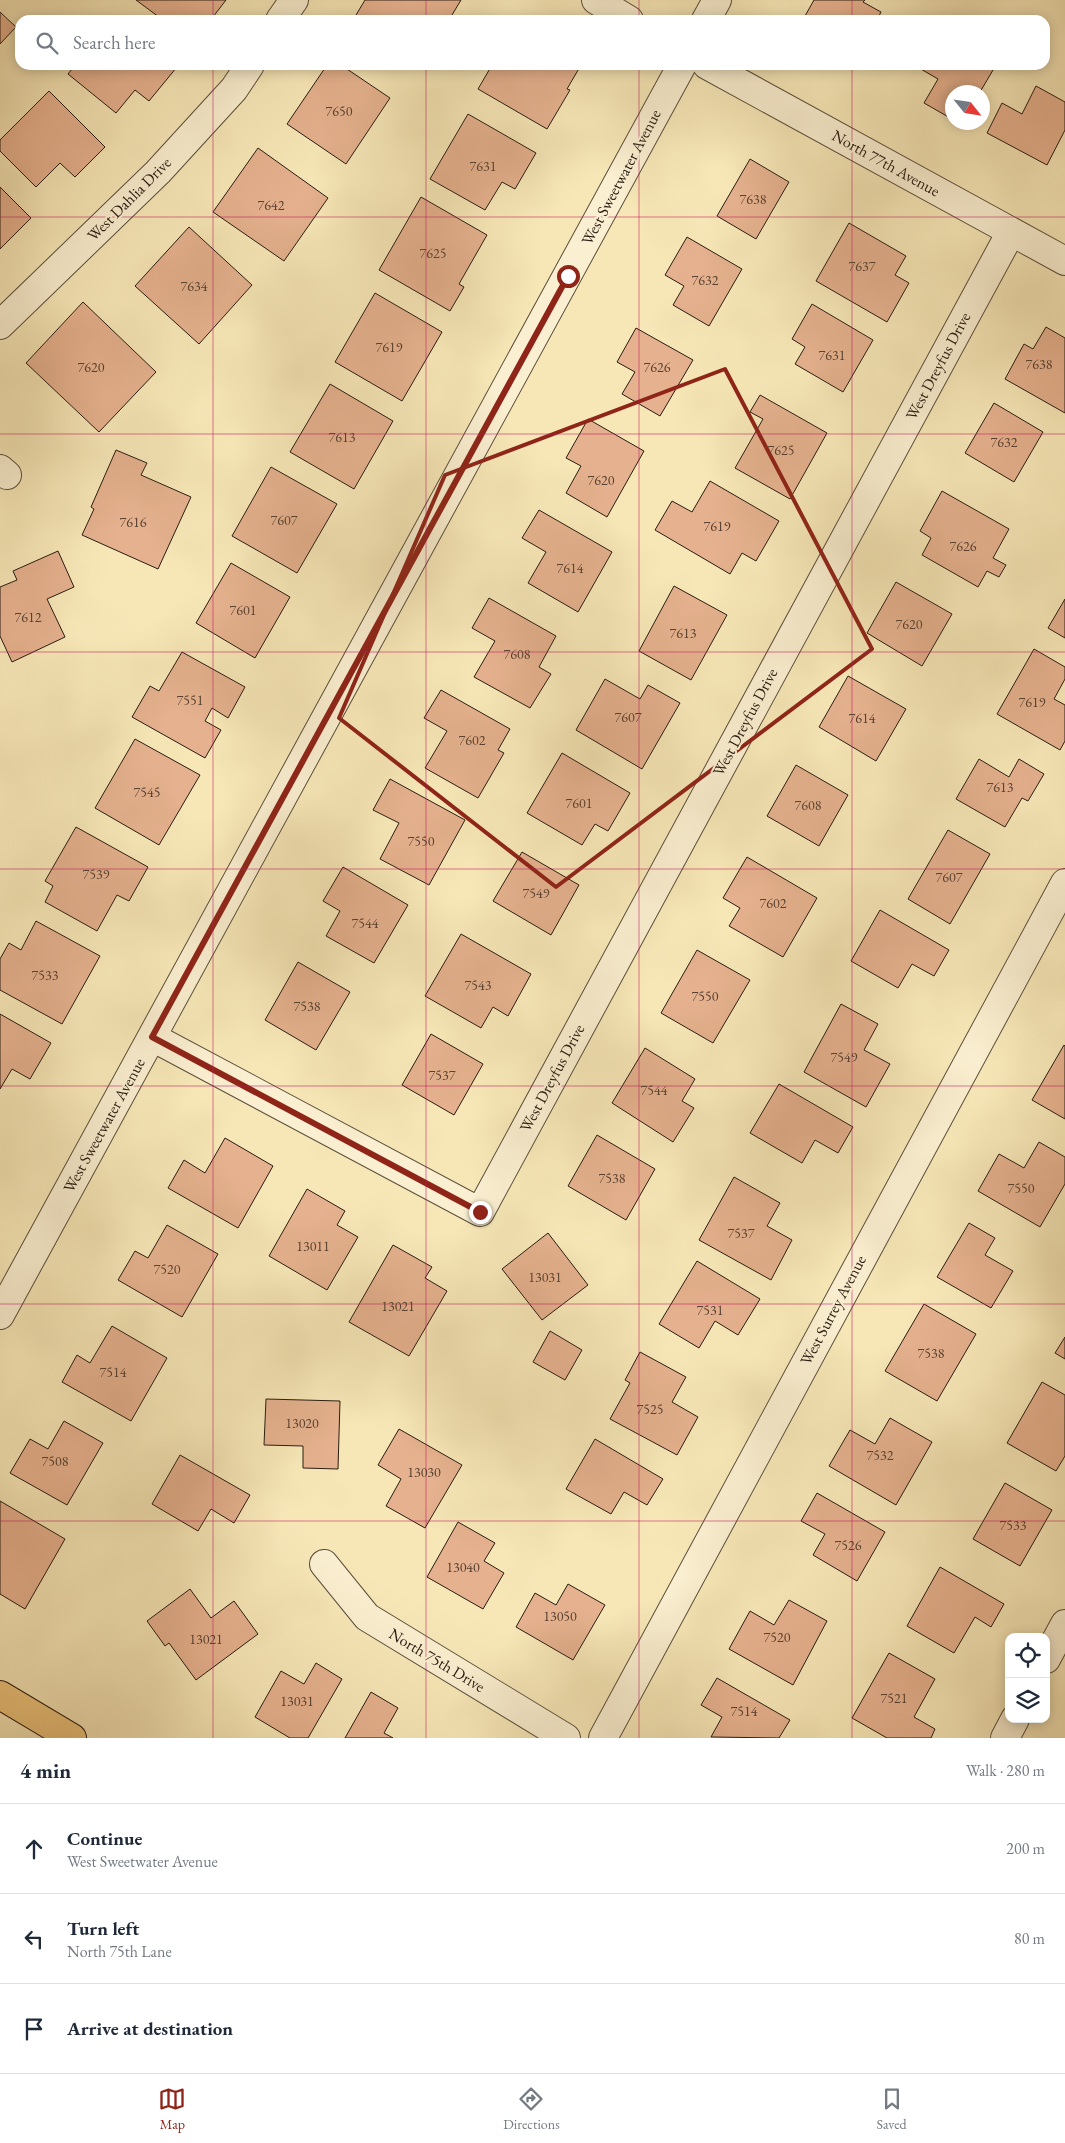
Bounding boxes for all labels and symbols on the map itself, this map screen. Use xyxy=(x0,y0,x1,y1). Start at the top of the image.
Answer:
north arrow xyxy=(945,85,990,130)
house number: 7650 xyxy=(326,102,353,120)
street label: West Sweetwater Avenue xyxy=(576,105,666,249)
street label: North 77th Avenue xyxy=(828,125,944,201)
street label: West Dahlia Drive xyxy=(82,152,176,246)
house number: 7631 xyxy=(470,157,496,175)
house number: 7638 xyxy=(740,190,767,208)
house number: 7642 xyxy=(258,196,285,214)
house number: 7625 xyxy=(420,244,446,262)
house number: 7637 xyxy=(849,257,876,275)
route start xyxy=(557,265,580,288)
house number: 7632 xyxy=(692,271,719,289)
house number: 7634 xyxy=(181,277,208,295)
street label: West Dreyfus Drive xyxy=(901,308,975,424)
house number: 7619 xyxy=(376,338,403,356)
house number: 7631 xyxy=(819,346,845,364)
house number: 7638 xyxy=(1026,355,1053,373)
house number: 7620 xyxy=(78,358,105,376)
house number: 7626 xyxy=(644,358,671,376)
house number: 7613 xyxy=(329,428,356,446)
house number: 7632 xyxy=(991,433,1018,451)
house number: 7625 xyxy=(768,441,794,459)
house number: 7620 xyxy=(588,471,615,489)
house number: 7607 xyxy=(271,511,298,529)
house number: 7616 xyxy=(120,513,147,531)
house number: 7619 xyxy=(704,517,731,535)
house number: 7626 xyxy=(950,537,977,555)
house number: 7614 xyxy=(557,559,584,577)
house number: 7601 xyxy=(230,601,256,619)
house number: 7612 xyxy=(15,608,42,626)
house number: 7620 xyxy=(896,615,923,633)
house number: 7613 xyxy=(670,624,697,642)
house number: 7608 xyxy=(504,645,531,663)
street label: West Dreyfus Drive xyxy=(708,664,782,780)
house number: 7551 xyxy=(177,691,203,709)
house number: 7619 xyxy=(1019,693,1046,711)
house number: 7607 xyxy=(615,708,642,726)
house number: 7614 xyxy=(849,709,876,727)
house number: 7602 xyxy=(459,731,486,749)
house number: 7613 xyxy=(987,778,1014,796)
house number: 7545 xyxy=(134,783,160,801)
house number: 7601 xyxy=(566,794,592,812)
house number: 7608 xyxy=(795,796,822,814)
house number: 7550 xyxy=(408,832,435,850)
house number: 7539 xyxy=(83,865,110,883)
house number: 7607 xyxy=(936,868,963,886)
house number: 7549 xyxy=(523,884,550,902)
house number: 7602 xyxy=(760,894,787,912)
house number: 7544 xyxy=(352,914,379,932)
house number: 7533 xyxy=(32,966,59,984)
house number: 7543 xyxy=(465,976,492,994)
house number: 7550 xyxy=(692,987,719,1005)
house number: 7538 xyxy=(294,997,321,1015)
street label: West Dreyfus Drive xyxy=(515,1020,589,1136)
house number: 7549 xyxy=(831,1048,858,1066)
street label: West Sweetwater Avenue xyxy=(58,1054,150,1196)
house number: 7537 xyxy=(429,1066,456,1084)
house number: 7544 xyxy=(641,1081,668,1099)
house number: 7538 xyxy=(599,1169,626,1187)
house number: 7550 xyxy=(1008,1179,1035,1197)
route end xyxy=(469,1201,492,1224)
house number: 7537 xyxy=(728,1224,755,1242)
house number: 13011 xyxy=(296,1237,330,1255)
street label: West Surrey Avenue xyxy=(795,1251,871,1369)
house number: 7520 xyxy=(154,1260,181,1278)
house number: 13031 xyxy=(528,1268,562,1286)
house number: 13021 xyxy=(381,1297,415,1315)
house number: 7531 xyxy=(697,1301,723,1319)
house number: 7538 xyxy=(918,1344,945,1362)
house number: 7514 xyxy=(100,1363,127,1381)
house number: 7525 xyxy=(637,1400,663,1418)
house number: 13020 xyxy=(285,1414,319,1432)
house number: 7532 xyxy=(867,1446,894,1464)
house number: 7508 xyxy=(42,1452,69,1470)
house number: 13030 xyxy=(407,1463,441,1481)
house number: 7533 xyxy=(1000,1516,1027,1534)
house number: 7526 xyxy=(835,1536,862,1554)
house number: 13040 xyxy=(446,1558,480,1576)
house number: 13050 xyxy=(543,1607,577,1625)
street label: North 75th Drive xyxy=(385,1623,489,1697)
house number: 7520 xyxy=(764,1628,791,1646)
house number: 13021 xyxy=(189,1630,223,1648)
house number: 7521 xyxy=(881,1689,907,1707)
house number: 13031 xyxy=(280,1692,314,1710)
house number: 7514 xyxy=(731,1702,758,1720)

